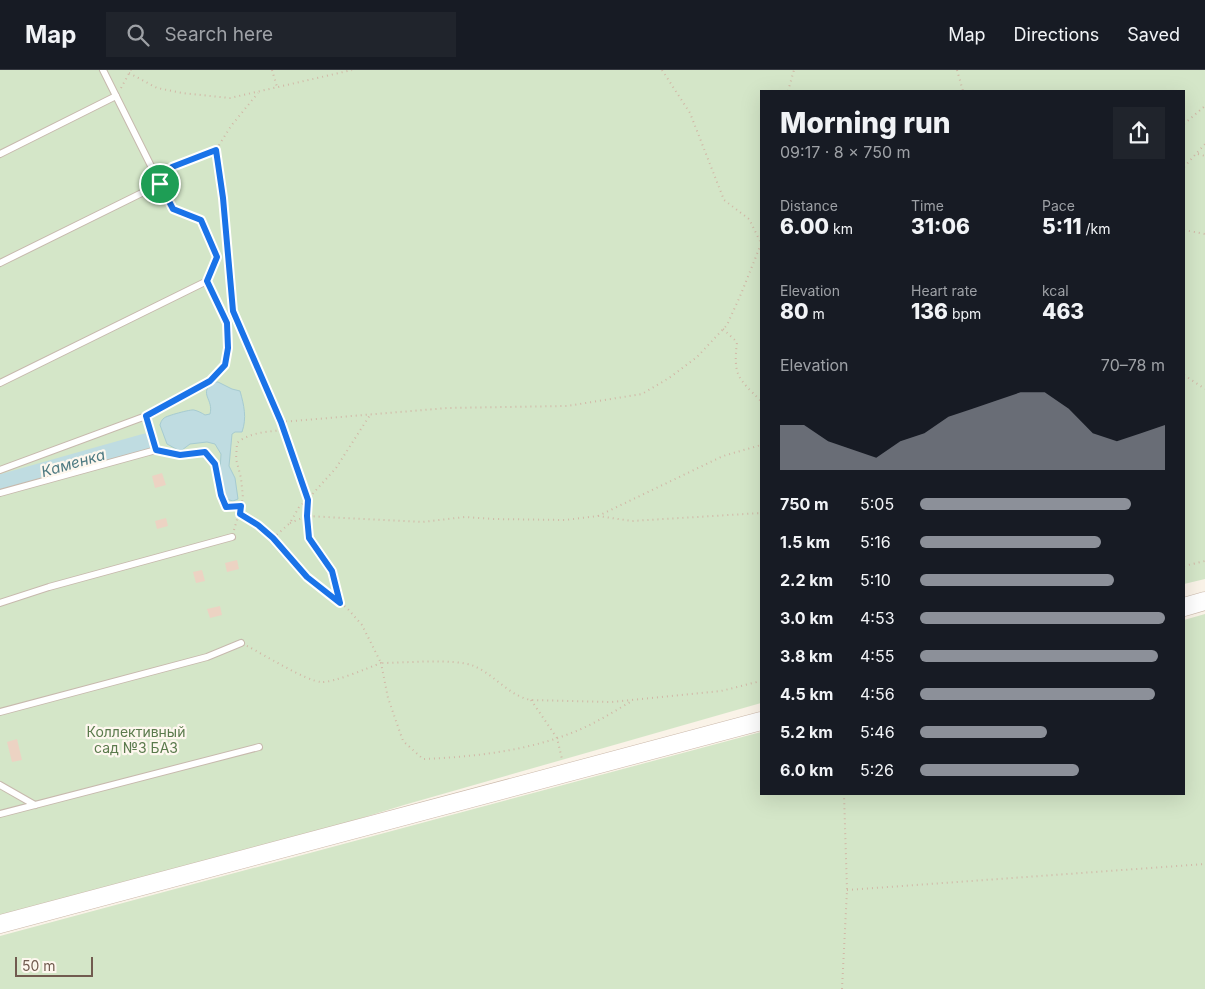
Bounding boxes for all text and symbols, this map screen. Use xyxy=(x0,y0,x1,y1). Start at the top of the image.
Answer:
search box xyxy=(106,12,456,57)
text: Map xyxy=(25,20,76,49)
icon: search xyxy=(124,21,152,49)
text: Search here xyxy=(164,23,273,46)
text: Map xyxy=(948,24,986,45)
text: Directions xyxy=(1014,24,1099,45)
text: Saved xyxy=(1127,24,1180,45)
text: Morning run xyxy=(780,106,950,140)
button: share xyxy=(1113,107,1165,159)
text: 09:17 · 8 × 750 m xyxy=(780,142,911,162)
pin xyxy=(139,163,181,205)
icon: arrive xyxy=(146,170,174,198)
text: Distance xyxy=(780,197,838,214)
text: Time xyxy=(911,197,944,214)
text: Pace xyxy=(1042,197,1075,214)
text: 6.00 xyxy=(780,214,829,239)
text: 31:06 xyxy=(911,214,970,239)
text: 5:11 xyxy=(1042,214,1082,239)
text: km xyxy=(829,220,853,237)
text: /km xyxy=(1082,220,1111,237)
text: Elevation xyxy=(780,282,840,299)
text: Heart rate xyxy=(911,282,977,299)
text: kcal xyxy=(1042,282,1069,299)
text: 80 xyxy=(780,299,808,324)
text: 136 xyxy=(911,299,948,324)
text: 463 xyxy=(1042,299,1084,324)
text: m xyxy=(808,305,825,322)
text: bpm xyxy=(948,305,981,322)
text: Elevation xyxy=(780,355,849,375)
text: 70–78 m xyxy=(1101,355,1165,375)
water label: Каменка xyxy=(39,445,107,481)
text: 750 m xyxy=(780,494,829,514)
text: 5:05 xyxy=(860,494,894,514)
text: 1.5 km xyxy=(780,532,830,552)
text: 5:16 xyxy=(860,532,891,552)
text: 2.2 km xyxy=(780,570,833,590)
text: 5:10 xyxy=(860,570,891,590)
text: 3.0 km xyxy=(780,608,833,628)
text: 4:53 xyxy=(860,608,895,628)
text: 3.8 km xyxy=(780,646,833,666)
text: 4:55 xyxy=(860,646,894,666)
text: 4.5 km xyxy=(780,684,833,704)
text: 4:56 xyxy=(860,684,895,704)
text: 5.2 km xyxy=(780,722,833,742)
text: 5:46 xyxy=(860,722,895,742)
park label: Коллективный сад №3 БАЗ xyxy=(87,723,185,756)
text: 6.0 km xyxy=(780,760,833,780)
text: 5:26 xyxy=(860,760,894,780)
scale bar xyxy=(15,954,92,977)
text: 50 m xyxy=(22,957,56,974)

